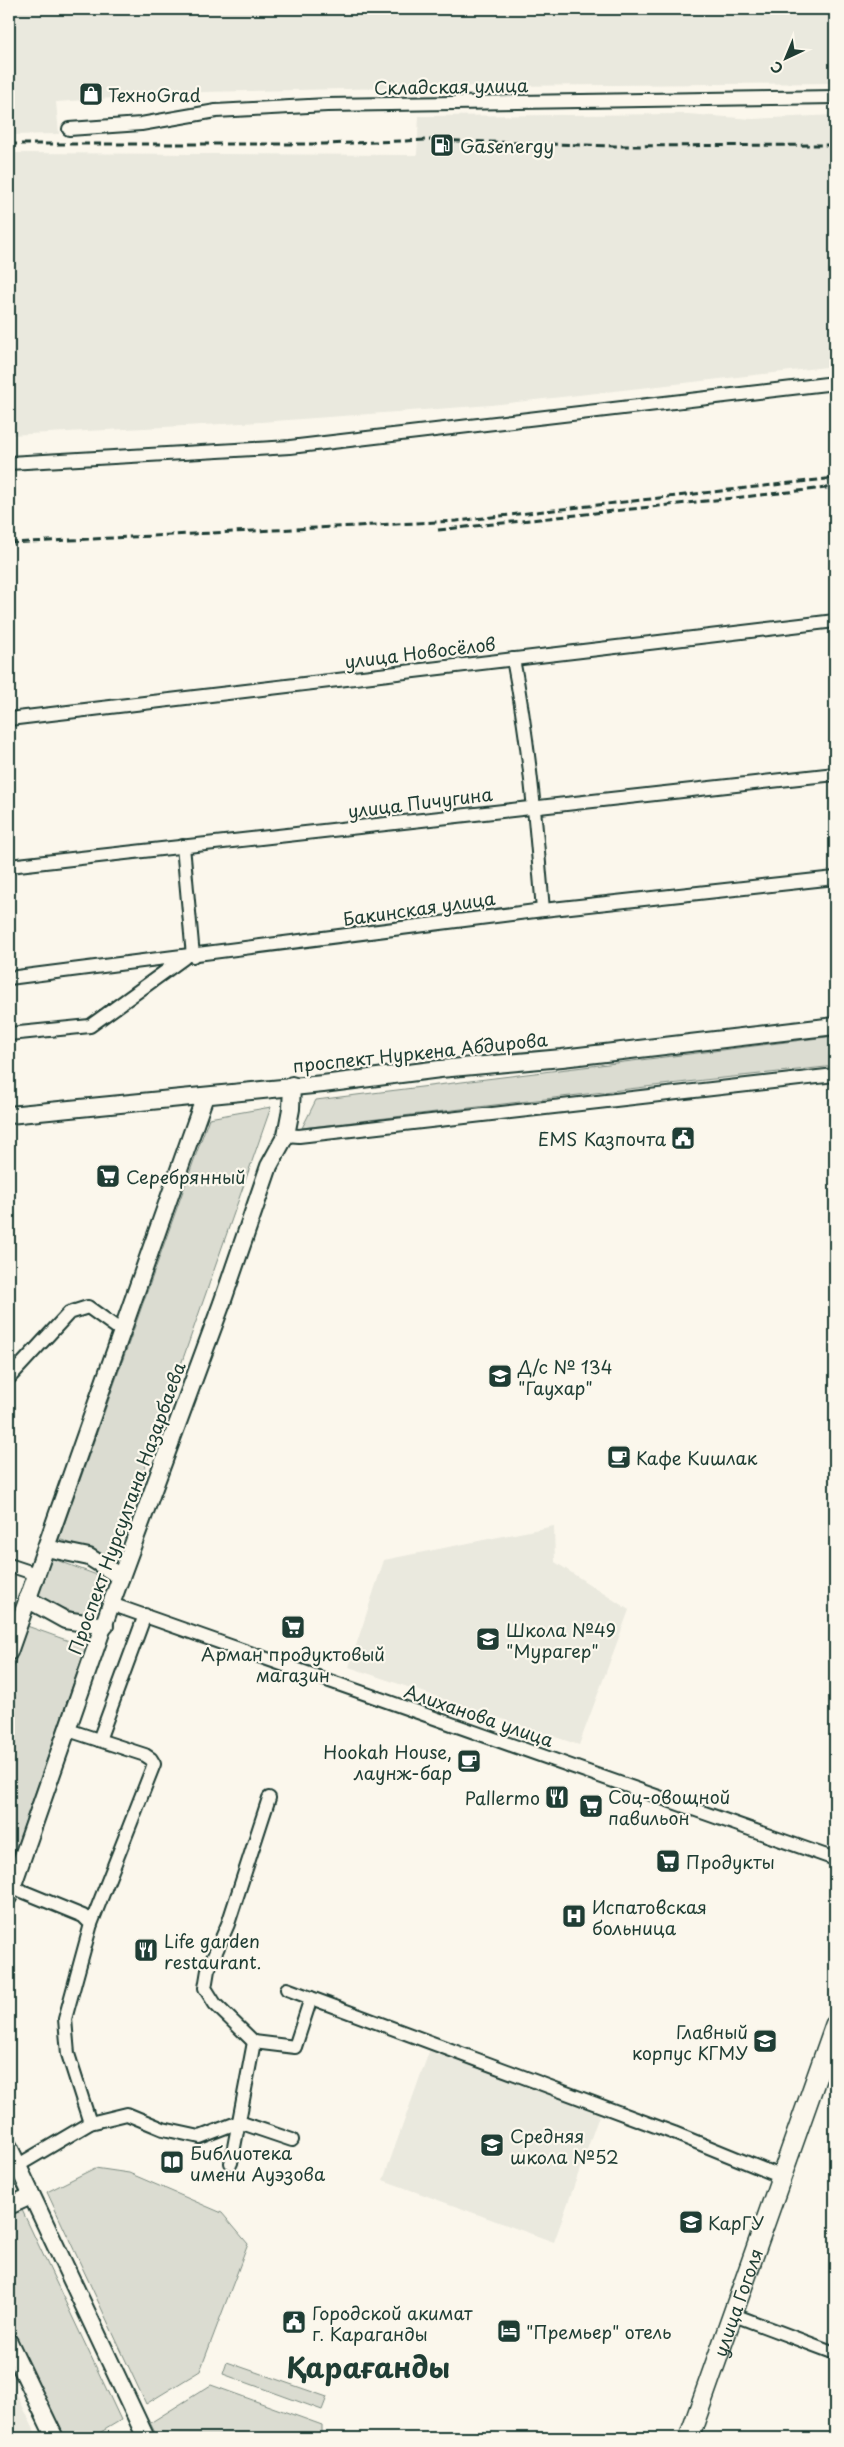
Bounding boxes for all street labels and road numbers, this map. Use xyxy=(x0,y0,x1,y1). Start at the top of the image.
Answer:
street label: Складская улица xyxy=(374,71,529,101)
street label: улица Новосёлов xyxy=(343,629,497,675)
street label: улица Пичугина xyxy=(346,780,495,824)
street label: Бакинская улица xyxy=(341,884,497,932)
street label: проспект Нуркена Абдирова xyxy=(291,1025,550,1079)
street label: Проспект Нурсултана Назарбаева xyxy=(60,1357,192,1658)
street label: Алиханова улица xyxy=(401,1677,558,1753)
street label: улица Гоголя xyxy=(705,2244,769,2360)

